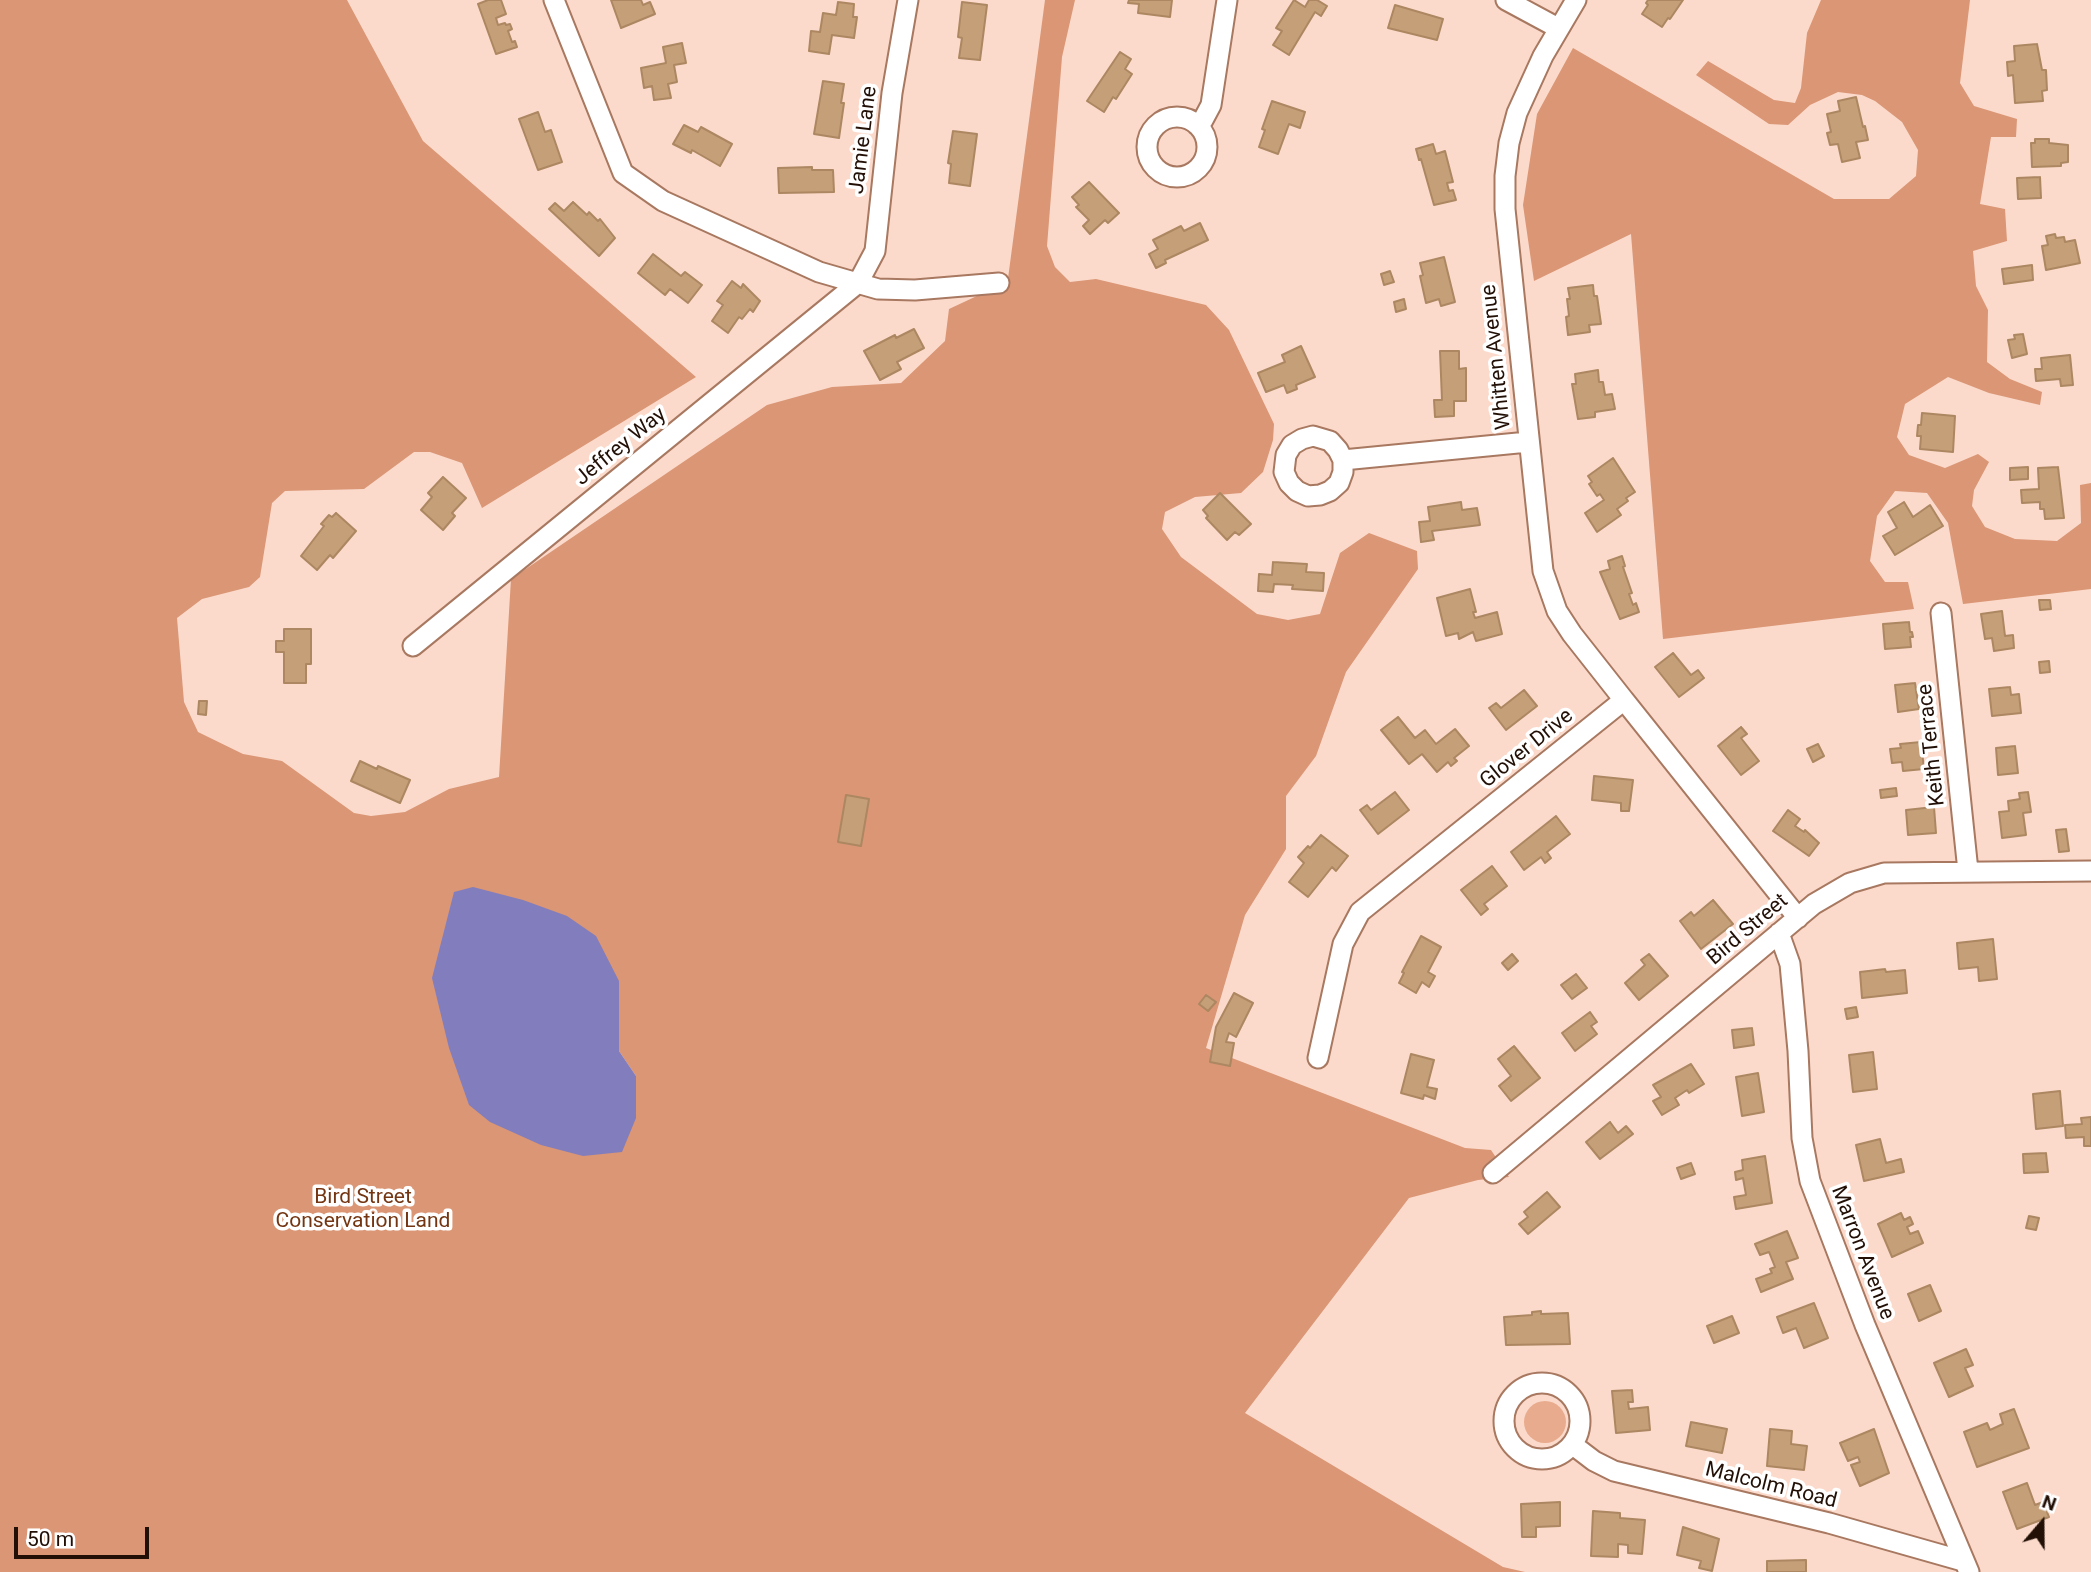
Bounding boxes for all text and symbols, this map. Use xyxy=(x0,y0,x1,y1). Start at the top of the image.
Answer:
street label: Jamie Lane xyxy=(845,85,883,195)
street label: Whitten Avenue xyxy=(1477,283,1517,431)
street label: Jeffrey Way xyxy=(570,403,672,491)
street label: Keith Terrace xyxy=(1913,683,1951,807)
street label: Glover Drive xyxy=(1476,704,1578,794)
street label: Bird Street xyxy=(1703,889,1793,971)
street label: Marron Avenue xyxy=(1825,1183,1899,1323)
park label: Bird Street Conservation Land xyxy=(276,1185,450,1235)
street label: Malcolm Road xyxy=(1703,1457,1839,1515)
north arrow xyxy=(2007,1488,2077,1558)
text: N xyxy=(2039,1490,2060,1516)
scale bar xyxy=(18,1512,152,1556)
text: 50 m xyxy=(27,1527,74,1551)

